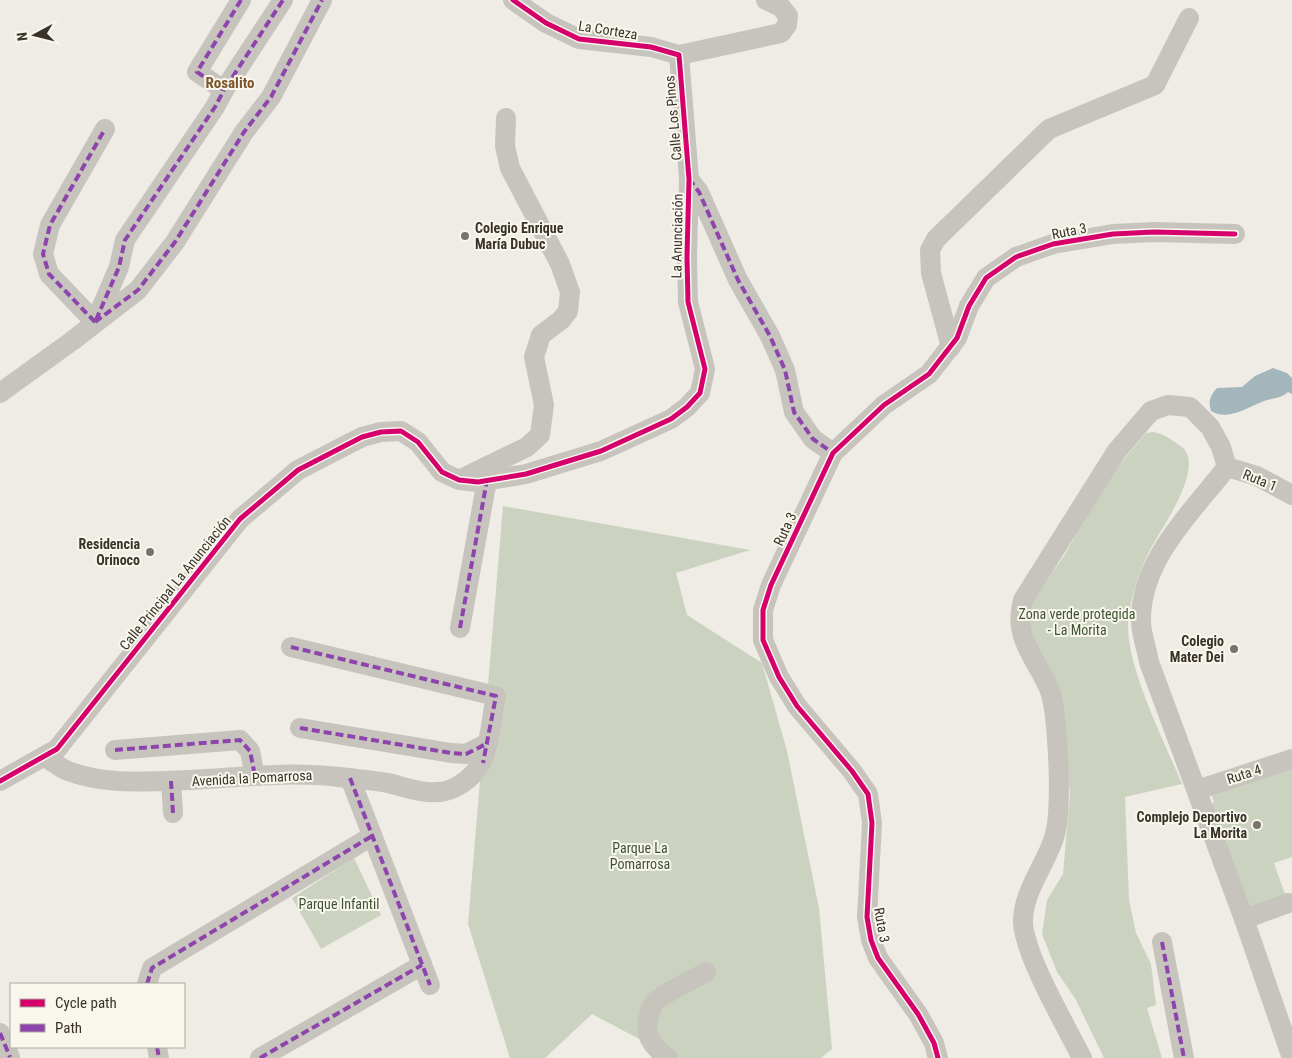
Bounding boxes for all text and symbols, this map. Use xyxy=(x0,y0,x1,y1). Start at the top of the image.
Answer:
north arrow xyxy=(10,10,60,60)
street label: La Corteza xyxy=(577,17,639,43)
text: N xyxy=(14,31,31,42)
district label: Rosalito xyxy=(205,74,255,92)
street label: Calle Los Pinos xyxy=(661,75,685,161)
street label: La Anunciación xyxy=(668,193,686,279)
place label: Colegio Enrique María Dubuc xyxy=(475,220,564,252)
street label: Ruta 3 xyxy=(1050,220,1088,242)
marker: Colegio Enrique María Dubuc xyxy=(459,230,471,242)
street label: Ruta 1 xyxy=(1241,466,1279,494)
street label: Ruta 3 xyxy=(770,510,800,548)
street label: Calle Principal La Anunciación xyxy=(116,513,234,653)
place label: Residencia Orinoco xyxy=(79,536,140,568)
marker: Residencia Orinoco xyxy=(144,546,156,558)
park label: Zona verde protegida - La Morita xyxy=(1019,606,1135,638)
place label: Colegio Mater Dei xyxy=(1170,633,1224,665)
marker: Colegio Mater Dei xyxy=(1228,643,1240,655)
street label: Ruta 4 xyxy=(1225,761,1263,787)
street label: Avenida la Pomarrosa xyxy=(191,767,313,789)
place label: Complejo Deportivo La Morita xyxy=(1136,809,1247,841)
marker: Complejo Deportivo La Morita xyxy=(1251,819,1263,831)
park label: Parque La Pomarrosa xyxy=(610,840,670,872)
park label: Parque Infantil xyxy=(299,896,379,912)
street label: Ruta 3 xyxy=(871,906,893,944)
legend xyxy=(10,983,185,1048)
text: Cycle path xyxy=(55,994,117,1012)
text: Path xyxy=(55,1019,82,1037)

